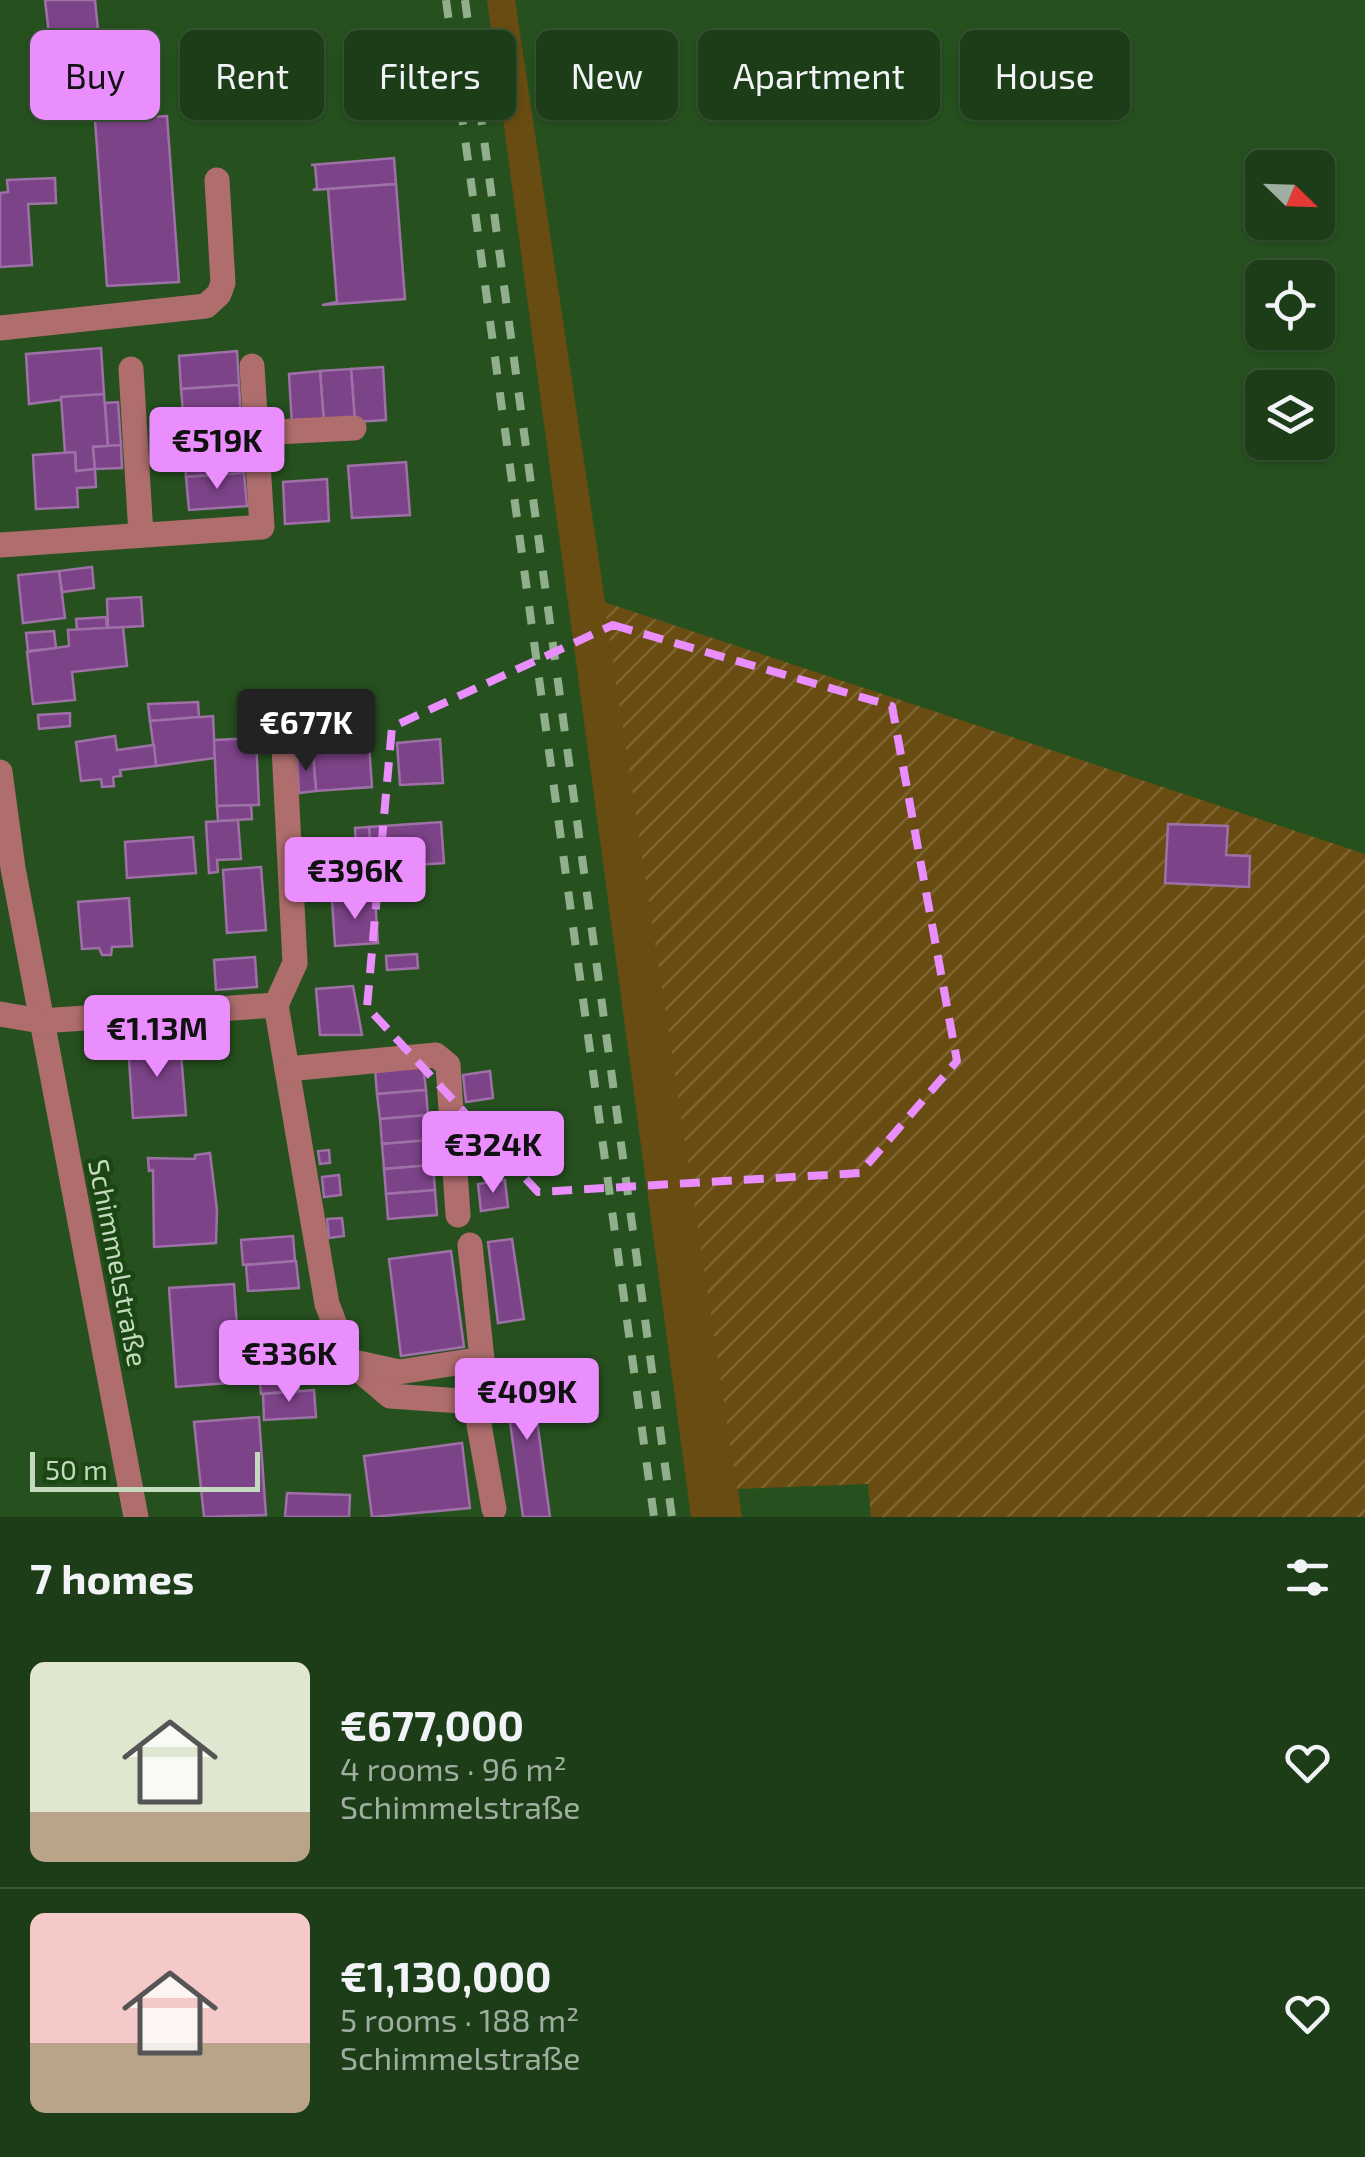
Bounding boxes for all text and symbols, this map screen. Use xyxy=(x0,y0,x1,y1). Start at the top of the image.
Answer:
chip: Buy xyxy=(30,30,160,120)
chip: Rent xyxy=(180,30,324,120)
chip: Filters xyxy=(344,30,516,120)
chip: New xyxy=(536,30,678,120)
chip: Apartment xyxy=(698,30,940,120)
chip: House xyxy=(960,30,1130,120)
north arrow xyxy=(1245,150,1335,240)
map controls xyxy=(1245,150,1335,460)
button: locate xyxy=(1245,260,1335,350)
button: layers xyxy=(1245,370,1335,460)
pin: €519K xyxy=(147,407,287,492)
text: €519K xyxy=(171,420,263,458)
pin: €677K xyxy=(236,689,376,774)
text: €677K xyxy=(259,702,353,740)
pin: €396K xyxy=(285,837,425,922)
text: €396K xyxy=(307,850,403,888)
pin: €1.13M xyxy=(76,995,238,1080)
text: €1.13M xyxy=(106,1008,208,1046)
pin: €324K xyxy=(423,1111,563,1196)
text: €324K xyxy=(444,1124,542,1162)
street label: Schimmelstraße xyxy=(82,1156,156,1369)
pin: €336K xyxy=(219,1320,359,1405)
text: €336K xyxy=(241,1333,337,1371)
pin: €409K xyxy=(457,1358,597,1443)
text: €409K xyxy=(477,1371,577,1409)
scale bar xyxy=(30,1447,260,1492)
text: 50 m xyxy=(45,1452,108,1486)
icon: filters xyxy=(1280,1550,1335,1605)
text: 7 homes xyxy=(30,1552,194,1602)
text: €677,000 xyxy=(340,1699,524,1749)
icon: home xyxy=(110,1702,230,1822)
icon: heart xyxy=(1280,1735,1335,1790)
text: 4 rooms · 96 m² xyxy=(340,1749,567,1787)
text: Schimmelstraße xyxy=(340,1787,581,1825)
text: €1,130,000 xyxy=(340,1950,552,2000)
icon: home xyxy=(110,1953,230,2073)
icon: heart xyxy=(1280,1986,1335,2041)
text: 5 rooms · 188 m² xyxy=(340,2000,579,2038)
text: Schimmelstraße xyxy=(340,2038,581,2076)

